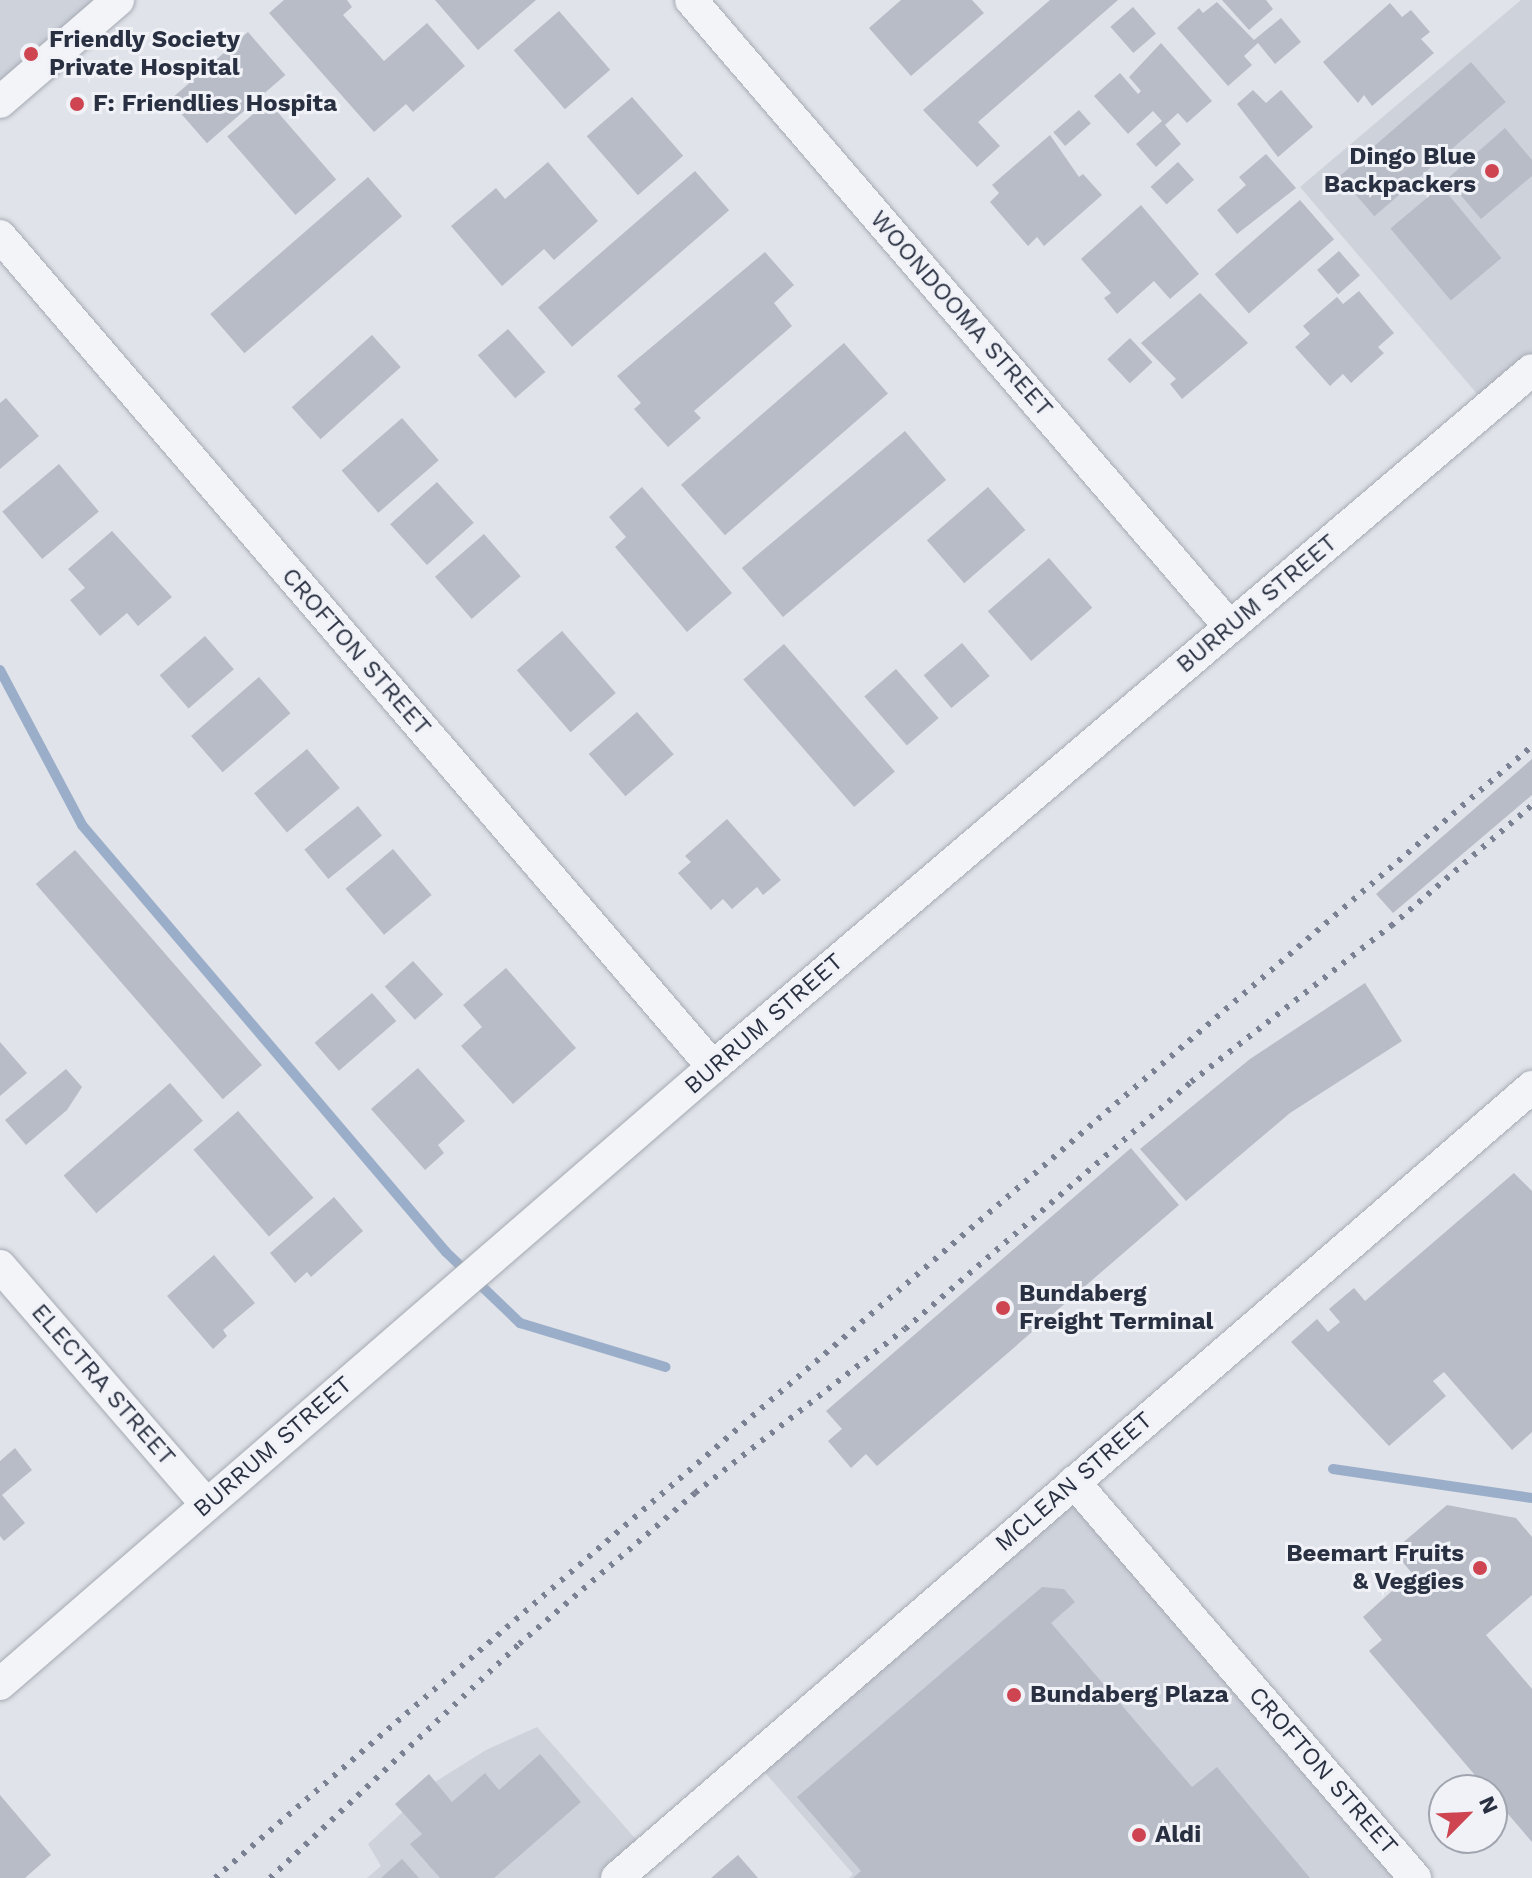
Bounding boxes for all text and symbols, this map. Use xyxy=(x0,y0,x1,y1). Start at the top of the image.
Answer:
place label: Friendly Society Private Hospital xyxy=(49,26,240,82)
marker: Friendly Society Private Hospital xyxy=(20,43,42,65)
place label: F: Friendlies Hospita xyxy=(93,90,337,118)
marker: F: Friendlies Hospita xyxy=(68,95,86,113)
place label: Dingo Blue Backpackers xyxy=(1324,143,1476,199)
marker: Dingo Blue Backpackers xyxy=(1483,162,1501,180)
street label: WOONDOOMA STREET xyxy=(863,205,1059,423)
street label: BURRUM STREET xyxy=(1171,529,1343,679)
street label: CROFTON STREET xyxy=(275,562,437,742)
street label: BURRUM STREET xyxy=(679,947,849,1101)
place label: Bundaberg Freight Terminal xyxy=(1019,1280,1214,1336)
street label: ELECTRA STREET xyxy=(25,1298,181,1472)
marker: Bundaberg Freight Terminal xyxy=(994,1299,1012,1317)
street label: BURRUM STREET xyxy=(188,1370,358,1524)
street label: MCLEAN STREET xyxy=(990,1406,1158,1558)
place label: Beemart Fruits & Veggies xyxy=(1286,1540,1464,1596)
marker: Beemart Fruits & Veggies xyxy=(1471,1559,1489,1577)
place label: Bundaberg Plaza xyxy=(1030,1681,1229,1709)
street label: CROFTON STREET xyxy=(1242,1681,1404,1861)
marker: Bundaberg Plaza xyxy=(1005,1686,1023,1704)
north arrow xyxy=(1428,1774,1508,1854)
text: N xyxy=(1474,1792,1503,1817)
place label: Aldi xyxy=(1155,1821,1201,1849)
marker: Aldi xyxy=(1130,1826,1148,1844)

